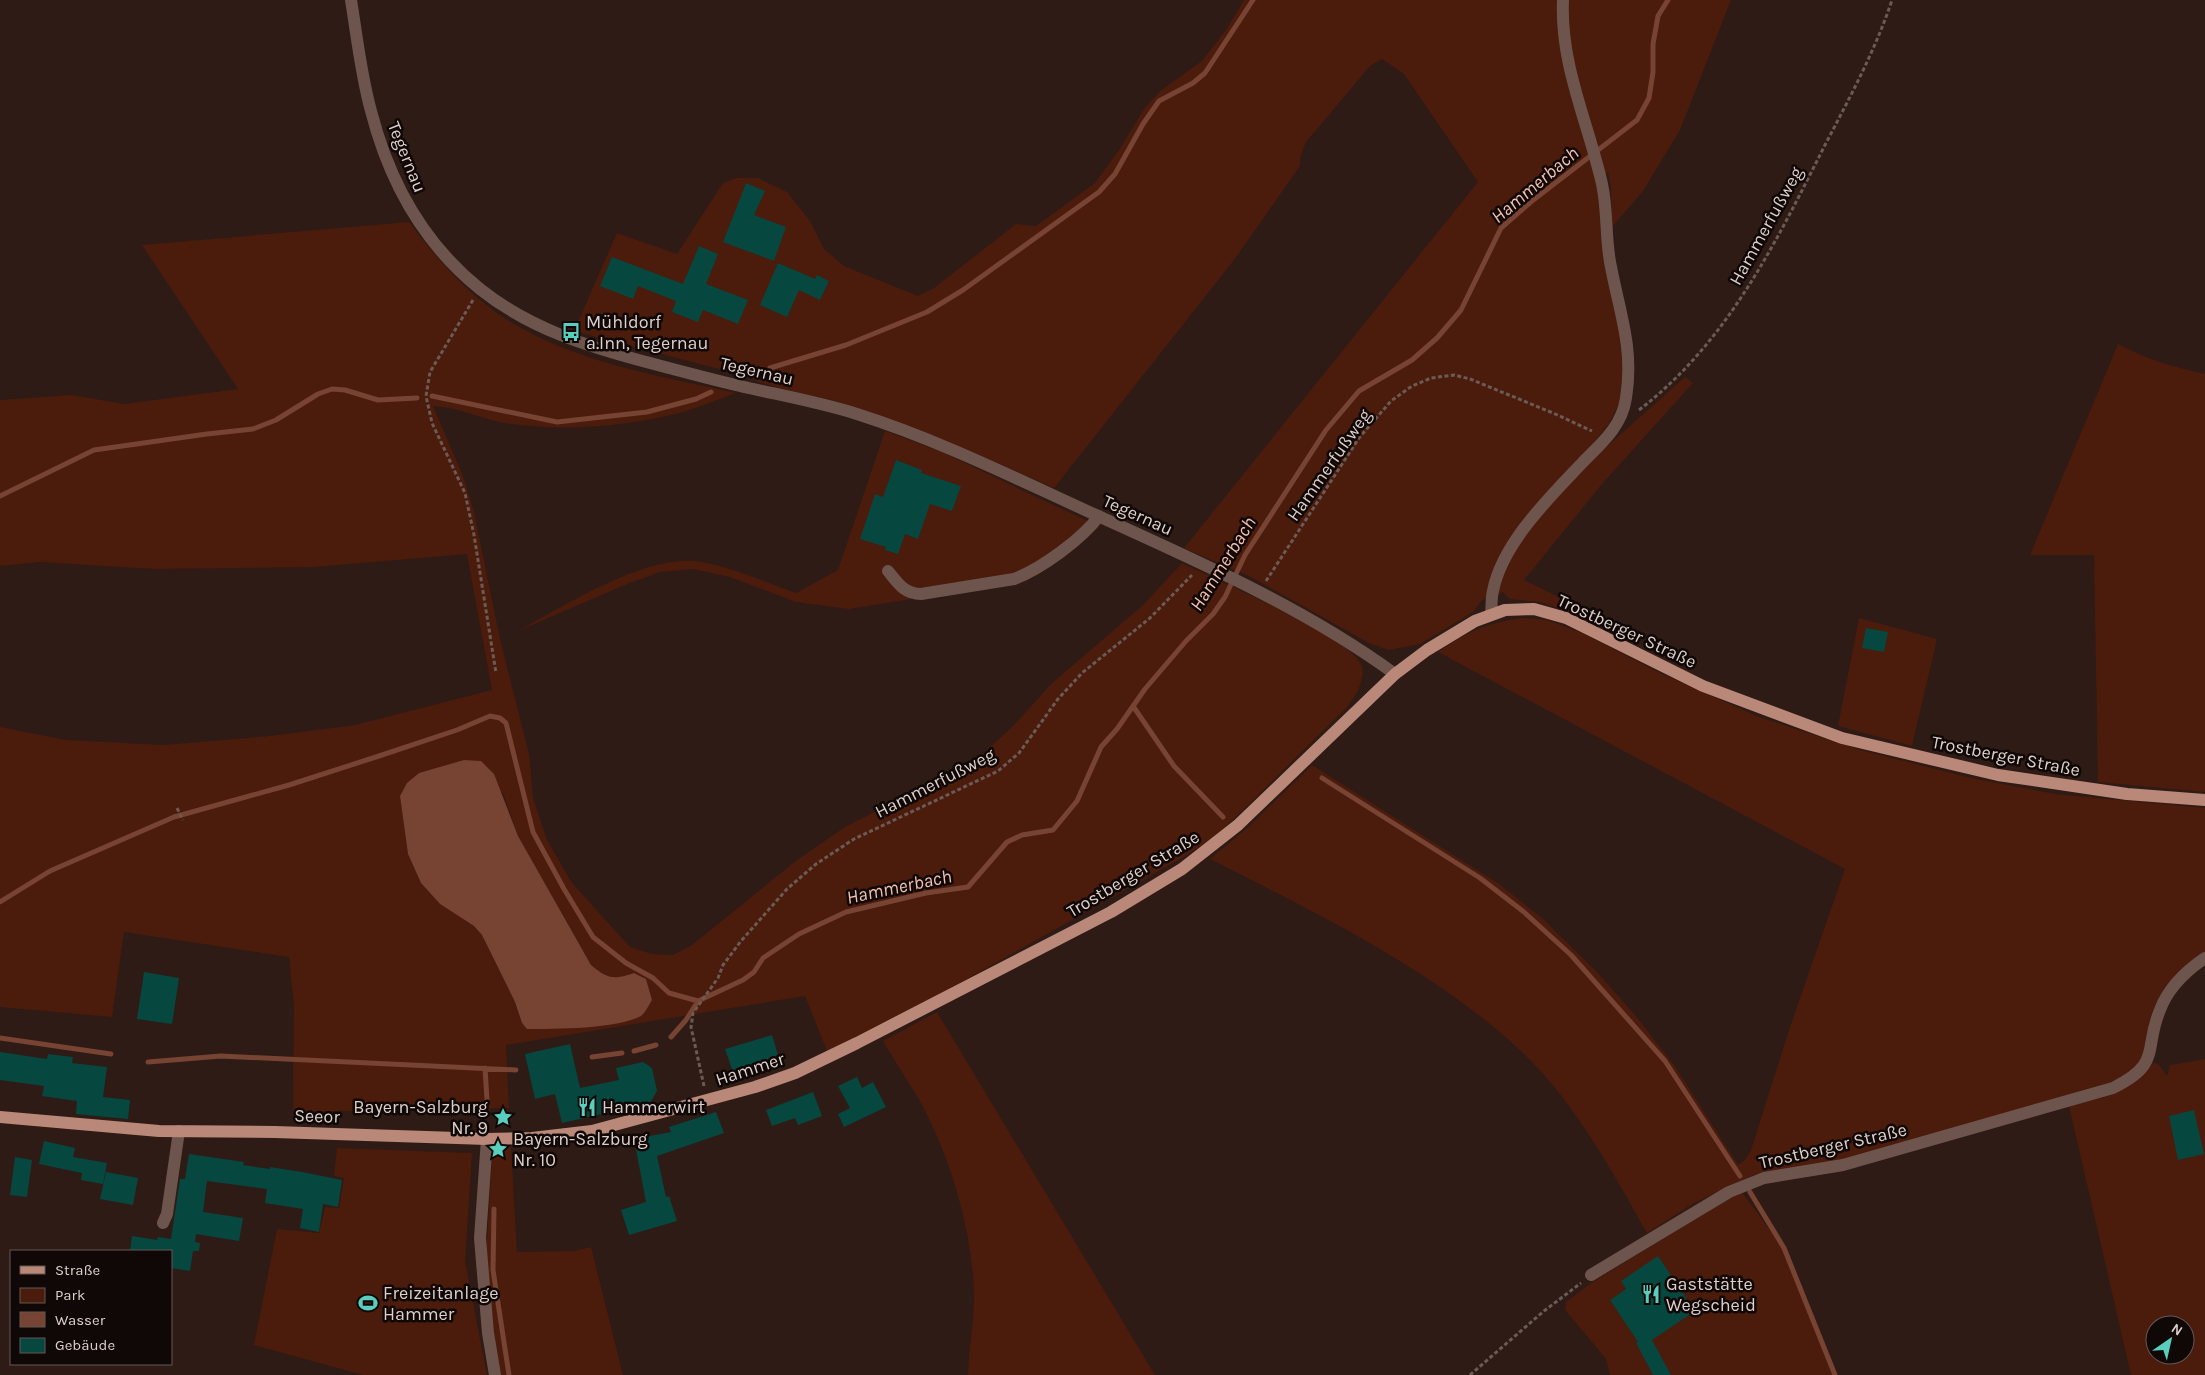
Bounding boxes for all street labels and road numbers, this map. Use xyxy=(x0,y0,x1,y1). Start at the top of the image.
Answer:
street label: Tegernau xyxy=(383,118,431,196)
street label: Hammerfußweg xyxy=(1724,163,1808,289)
street label: Tegernau xyxy=(718,352,796,390)
street label: Hammerfußweg xyxy=(1282,405,1376,525)
street label: Tegernau xyxy=(1099,490,1177,540)
street label: Trostberger Straße xyxy=(1554,589,1700,673)
street label: Trostberger Straße xyxy=(1930,731,2082,781)
street label: Hammerfußweg xyxy=(871,743,999,823)
street label: Trostberger Straße xyxy=(1063,826,1203,922)
street label: Hammer xyxy=(713,1047,788,1090)
street label: Seeor xyxy=(294,1104,341,1128)
street label: Trostberger Straße xyxy=(1757,1118,1909,1174)

